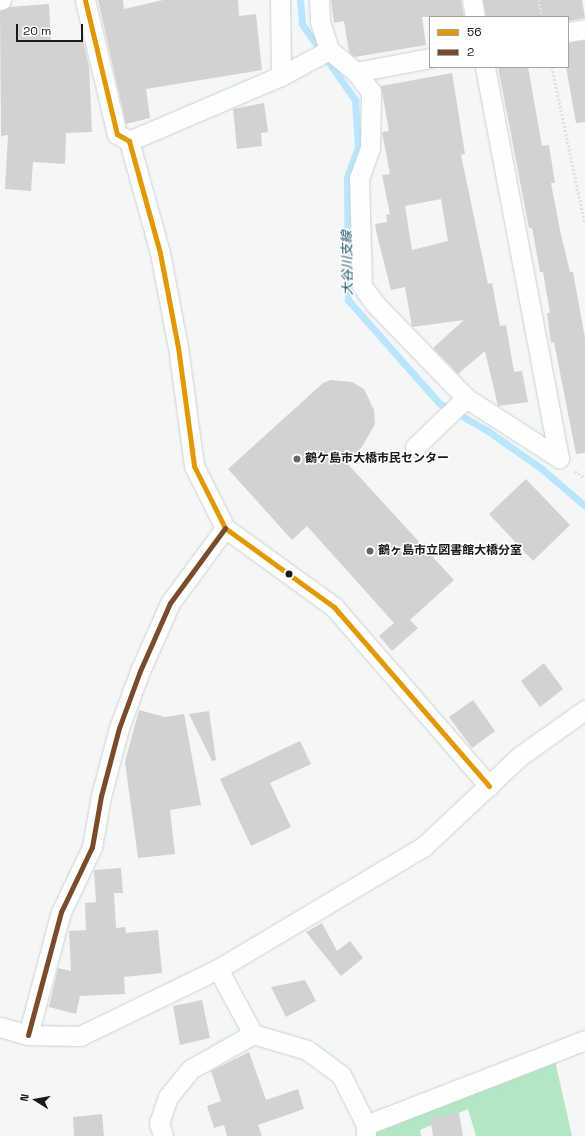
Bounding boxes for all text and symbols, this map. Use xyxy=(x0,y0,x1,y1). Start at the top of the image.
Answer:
scale bar xyxy=(18,16,85,42)
legend xyxy=(429,16,569,68)
text: 20 m xyxy=(23,23,51,39)
text: 56 xyxy=(467,24,482,40)
text: 2 xyxy=(467,44,474,60)
water label: 大谷川支線 xyxy=(340,230,356,296)
place label: 鶴ケ島市大橋市民センター xyxy=(305,452,449,466)
marker: 鶴ケ島市大橋市民センター xyxy=(292,454,302,464)
place label: 鶴ヶ島市立図書館大橋分室 xyxy=(378,544,522,558)
marker: 鶴ヶ島市立図書館大橋分室 xyxy=(365,546,375,556)
unlabelled marker xyxy=(284,569,294,579)
north arrow xyxy=(16,1080,56,1120)
text: N xyxy=(17,1093,32,1103)

